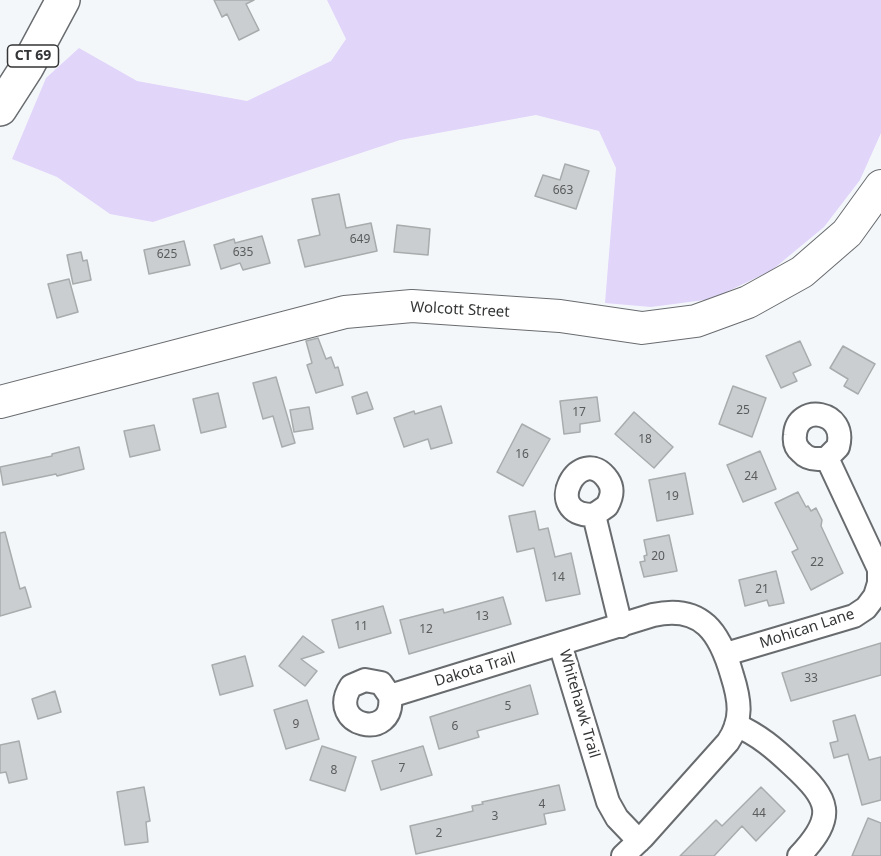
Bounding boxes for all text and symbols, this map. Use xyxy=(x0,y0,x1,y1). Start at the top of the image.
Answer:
road number: CT 69 xyxy=(8,45,58,67)
house number: 663 xyxy=(553,184,573,198)
house number: 649 xyxy=(350,233,370,247)
house number: 635 xyxy=(233,246,253,260)
house number: 625 xyxy=(157,248,177,262)
street label: Wolcott Street xyxy=(410,298,510,322)
house number: 25 xyxy=(736,404,750,418)
house number: 17 xyxy=(572,406,586,420)
house number: 18 xyxy=(638,433,652,447)
house number: 16 xyxy=(515,448,529,462)
house number: 24 xyxy=(744,470,758,484)
house number: 19 xyxy=(665,490,679,504)
house number: 20 xyxy=(651,550,665,564)
house number: 22 xyxy=(810,556,824,570)
house number: 14 xyxy=(551,571,565,585)
house number: 21 xyxy=(755,583,769,597)
street label: Mohican Lane xyxy=(757,605,857,653)
house number: 13 xyxy=(475,610,489,624)
house number: 11 xyxy=(354,620,368,634)
house number: 12 xyxy=(419,623,433,637)
street label: Whitehawk Trail xyxy=(555,648,603,760)
street label: Dakota Trail xyxy=(432,649,518,691)
house number: 33 xyxy=(804,672,818,686)
house number: 5 xyxy=(505,700,511,714)
house number: 9 xyxy=(293,718,299,732)
house number: 6 xyxy=(452,720,458,734)
house number: 7 xyxy=(399,762,405,776)
house number: 8 xyxy=(331,764,337,778)
house number: 4 xyxy=(539,798,545,812)
house number: 44 xyxy=(752,807,766,821)
house number: 3 xyxy=(492,810,498,824)
house number: 2 xyxy=(436,827,442,841)

